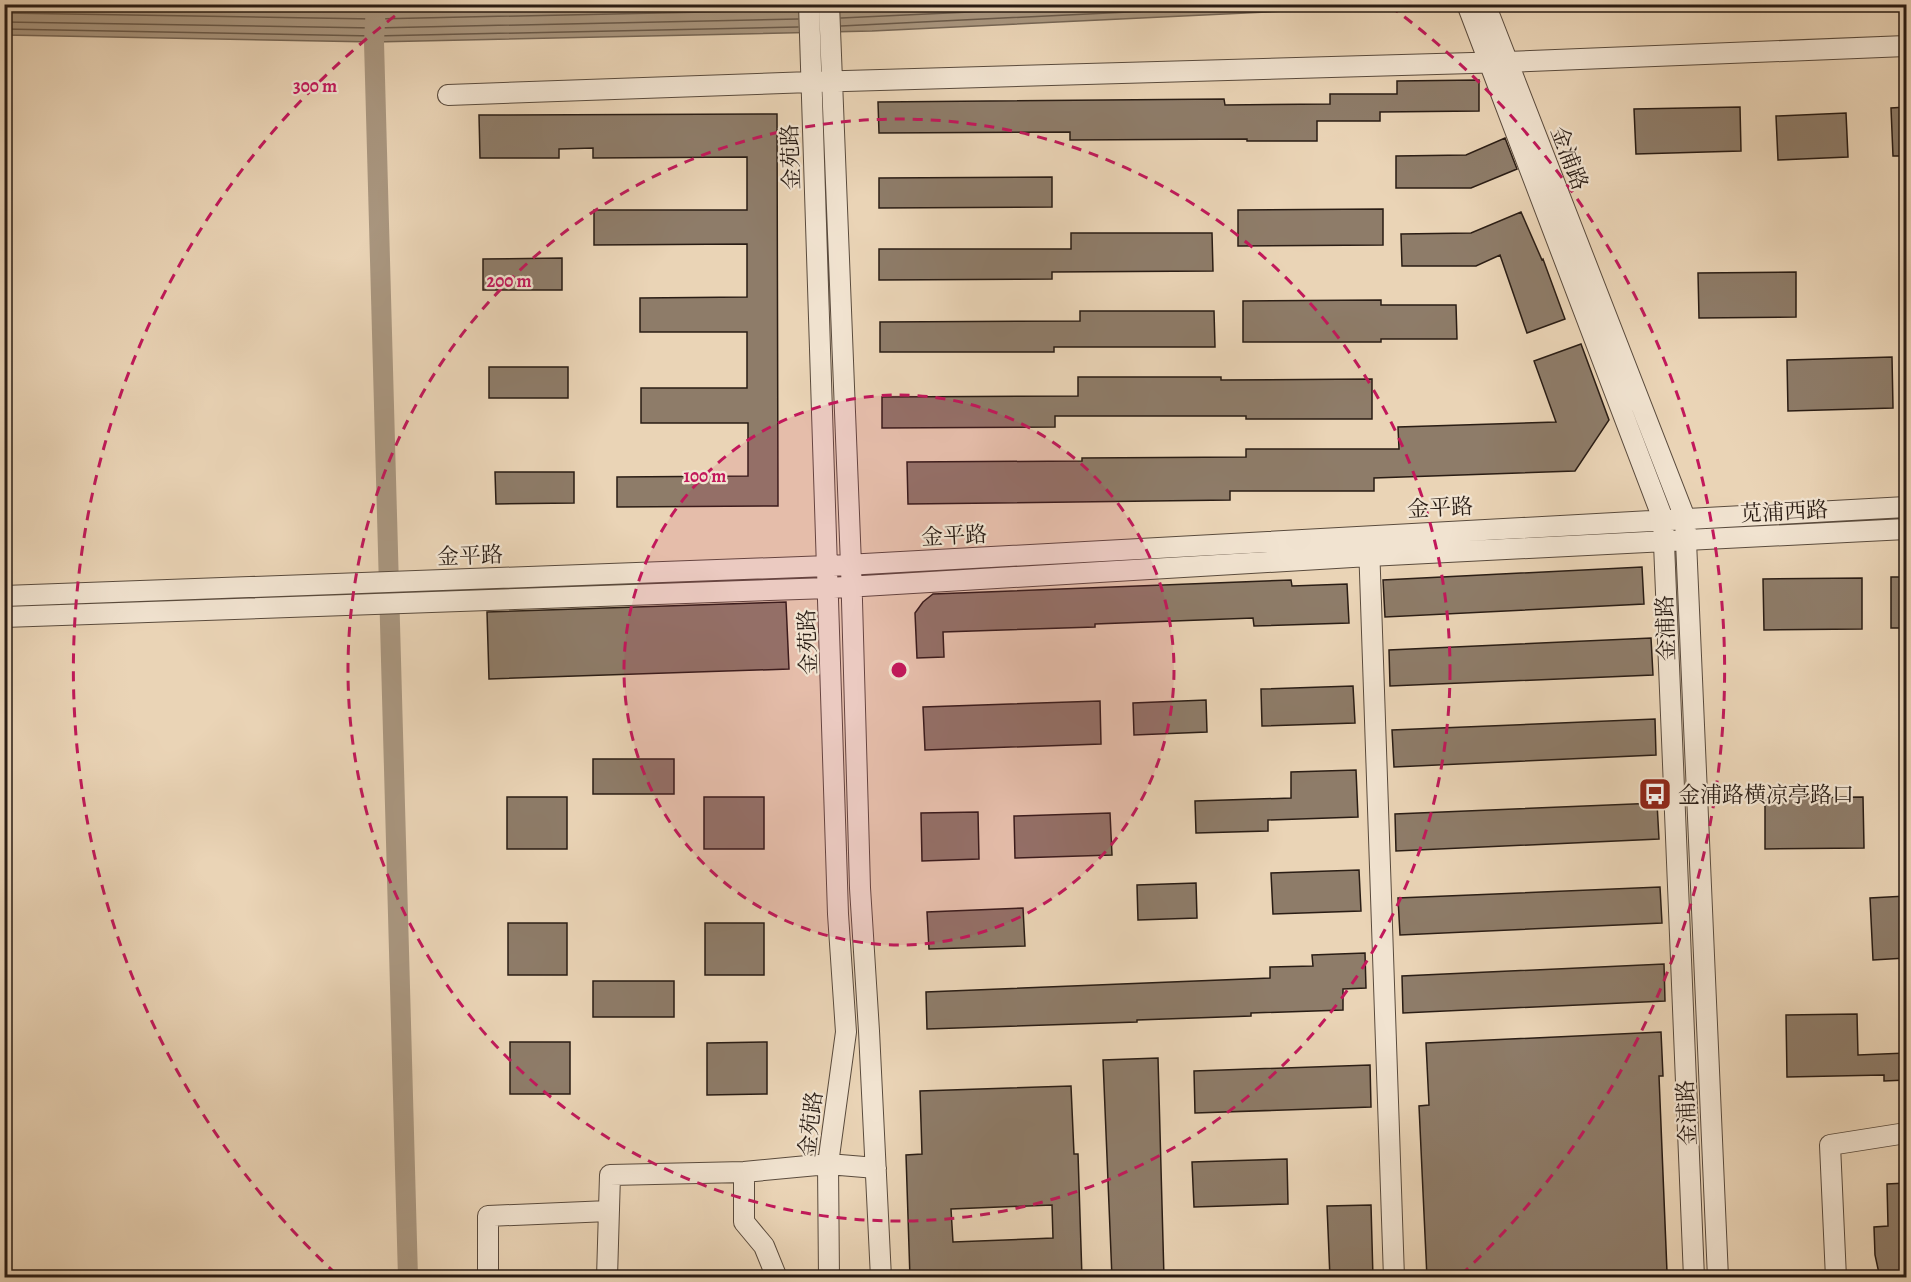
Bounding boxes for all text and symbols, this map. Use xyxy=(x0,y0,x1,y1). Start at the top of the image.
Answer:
text: 300 m xyxy=(293,74,337,98)
street label: 金浦路 xyxy=(1543,122,1595,195)
street label: 金苑路 xyxy=(775,123,807,190)
text: 200 m xyxy=(486,269,532,293)
text: 100 m xyxy=(684,464,726,488)
street label: 金平路 xyxy=(1406,491,1474,525)
street label: 苋浦西路 xyxy=(1739,495,1829,529)
street label: 金平路 xyxy=(920,519,988,553)
street label: 金平路 xyxy=(437,540,504,572)
street label: 金浦路 xyxy=(1650,594,1682,661)
street label: 金苑路 xyxy=(792,608,824,675)
centre of rings xyxy=(889,660,909,680)
bus stop icon: 金浦路横凉亭路口 xyxy=(1637,776,1673,812)
place label: 金浦路横凉亭路口 xyxy=(1678,780,1854,810)
street label: 金浦路 xyxy=(1670,1079,1704,1147)
street label: 金苑路 xyxy=(792,1090,830,1159)

